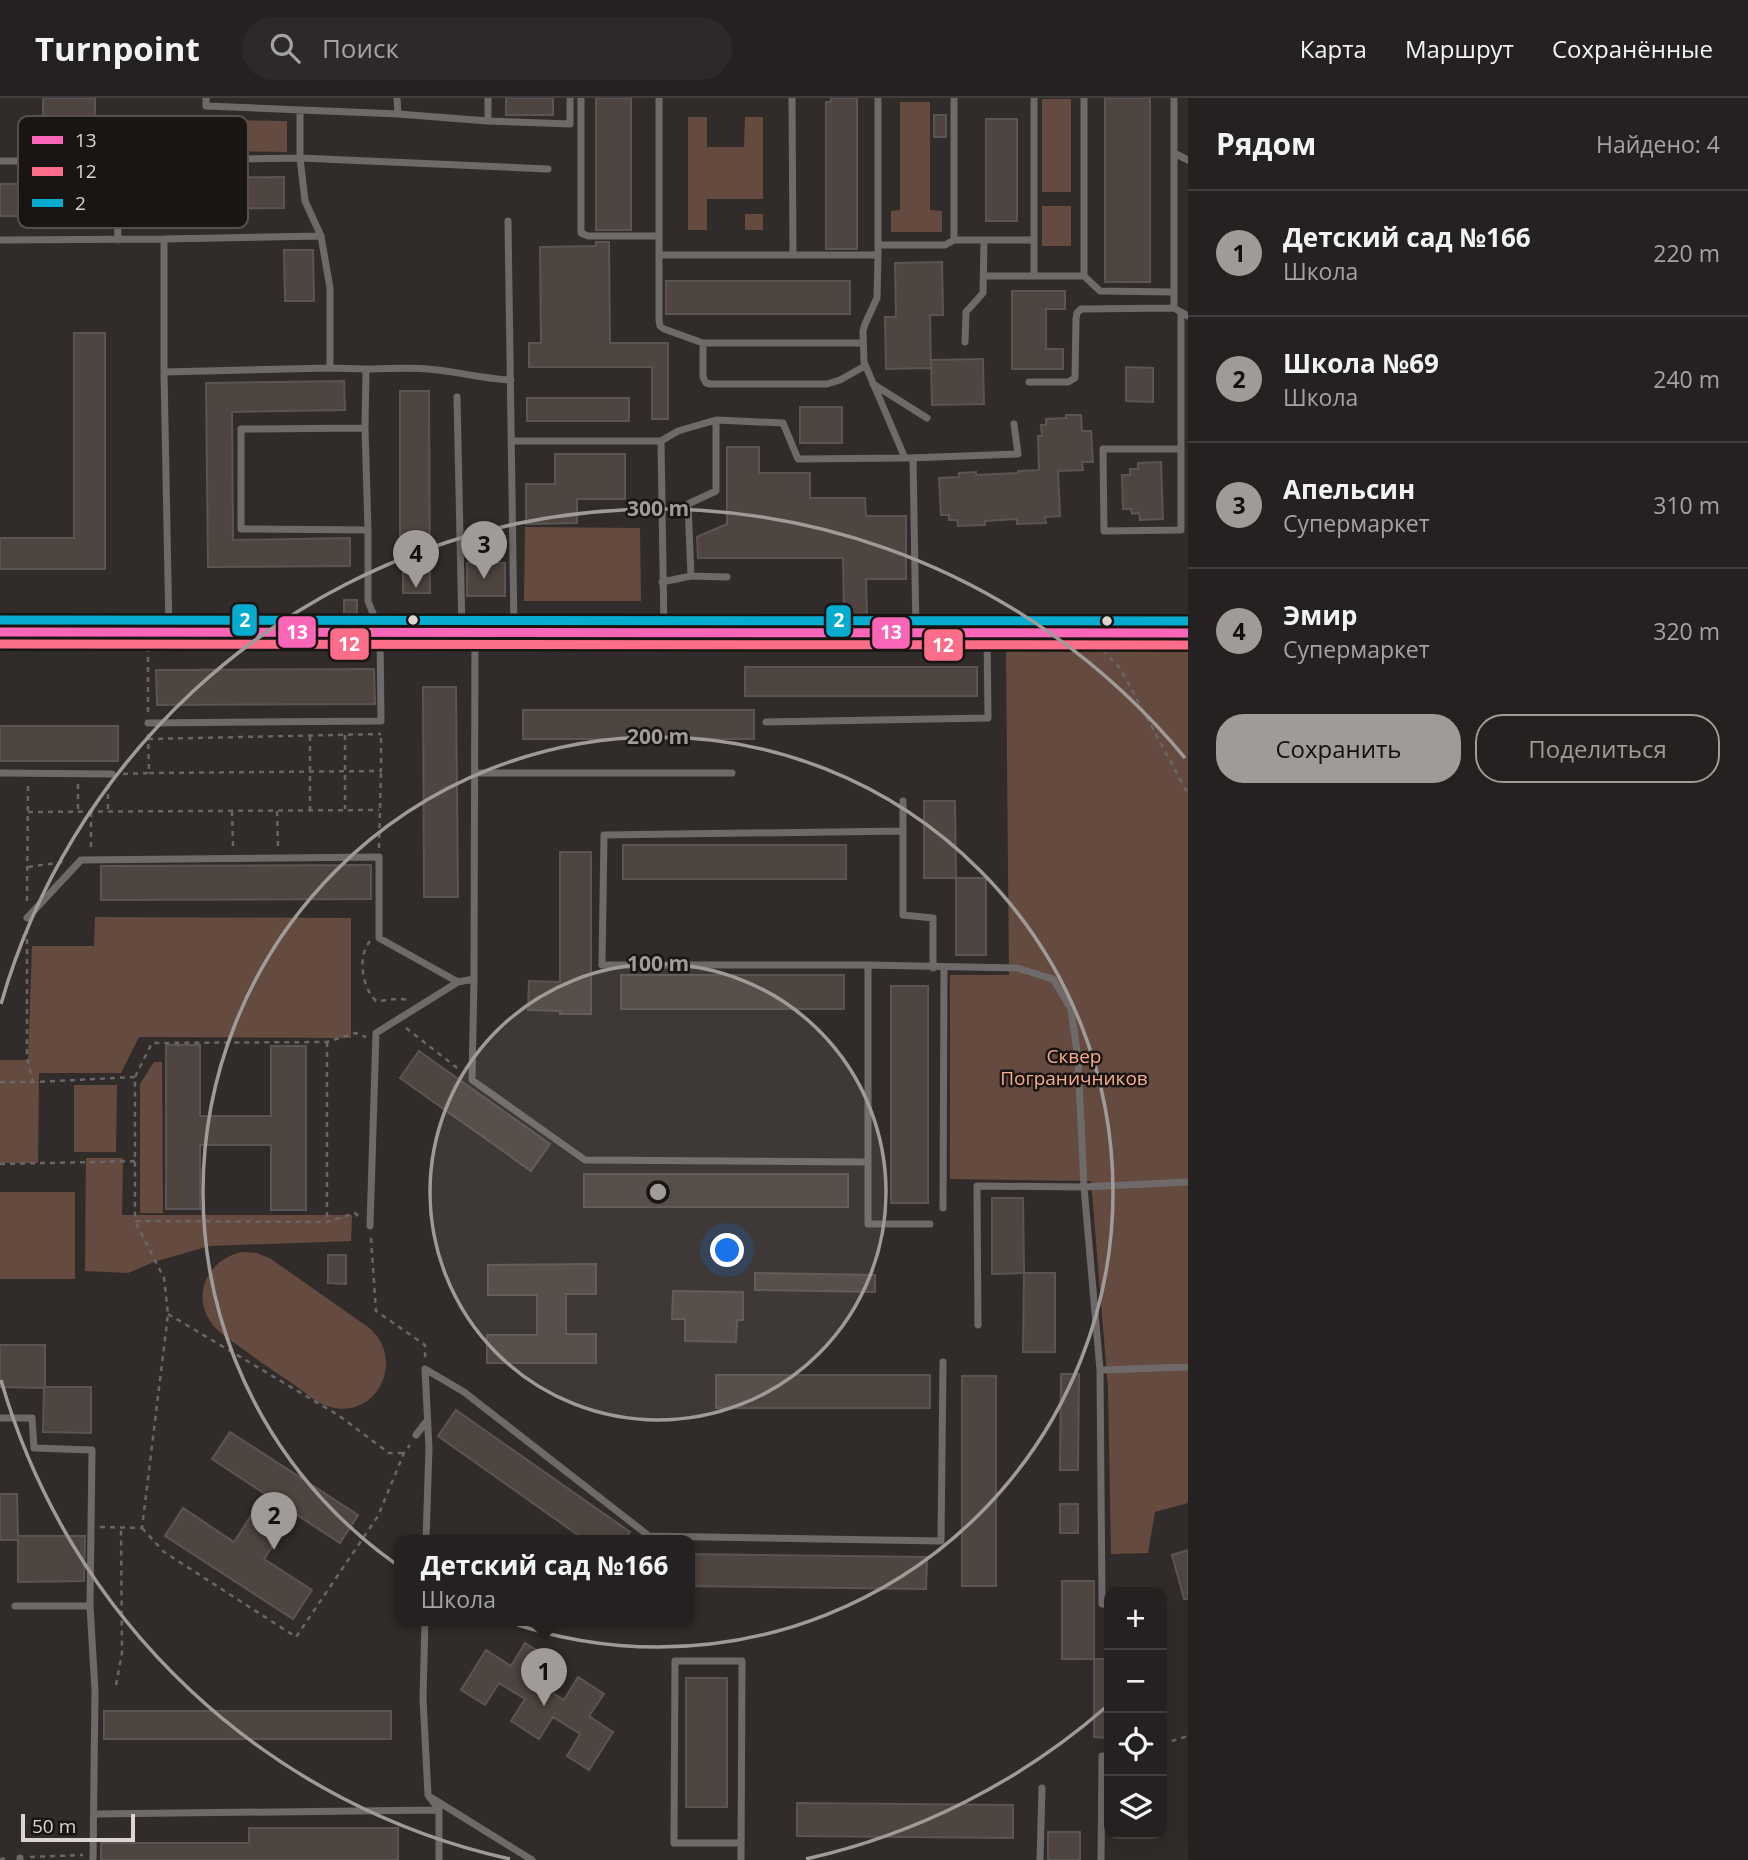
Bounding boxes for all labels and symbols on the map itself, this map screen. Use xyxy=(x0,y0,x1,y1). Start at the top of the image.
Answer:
legend xyxy=(18,116,248,228)
text: 13 xyxy=(75,127,97,153)
text: 12 xyxy=(75,158,97,184)
text: 2 xyxy=(75,190,86,216)
text: 300 m xyxy=(627,494,689,522)
pin: 3 xyxy=(461,521,507,579)
pin: 4 xyxy=(393,530,439,588)
line badge: 2 xyxy=(231,603,258,637)
line badge: 2 xyxy=(825,604,852,638)
text: 2 xyxy=(240,607,251,633)
text: 2 xyxy=(834,607,845,633)
unlabelled marker xyxy=(406,613,420,627)
unlabelled marker xyxy=(1100,614,1114,628)
line badge: 13 xyxy=(277,615,317,649)
line badge: 13 xyxy=(871,616,911,650)
text: 13 xyxy=(286,619,308,645)
text: 13 xyxy=(880,619,902,645)
line badge: 12 xyxy=(329,627,370,661)
line badge: 12 xyxy=(923,628,964,662)
text: 12 xyxy=(338,631,360,657)
text: 12 xyxy=(932,632,954,658)
text: 200 m xyxy=(627,722,689,750)
text: 100 m xyxy=(627,949,689,977)
park label: Сквер Пограничников xyxy=(1000,1043,1148,1091)
centre of rings xyxy=(646,1180,670,1204)
your location xyxy=(710,1233,744,1267)
pin: 2 xyxy=(251,1492,297,1550)
pin: 1 xyxy=(521,1648,567,1706)
scale bar xyxy=(21,1811,135,1843)

